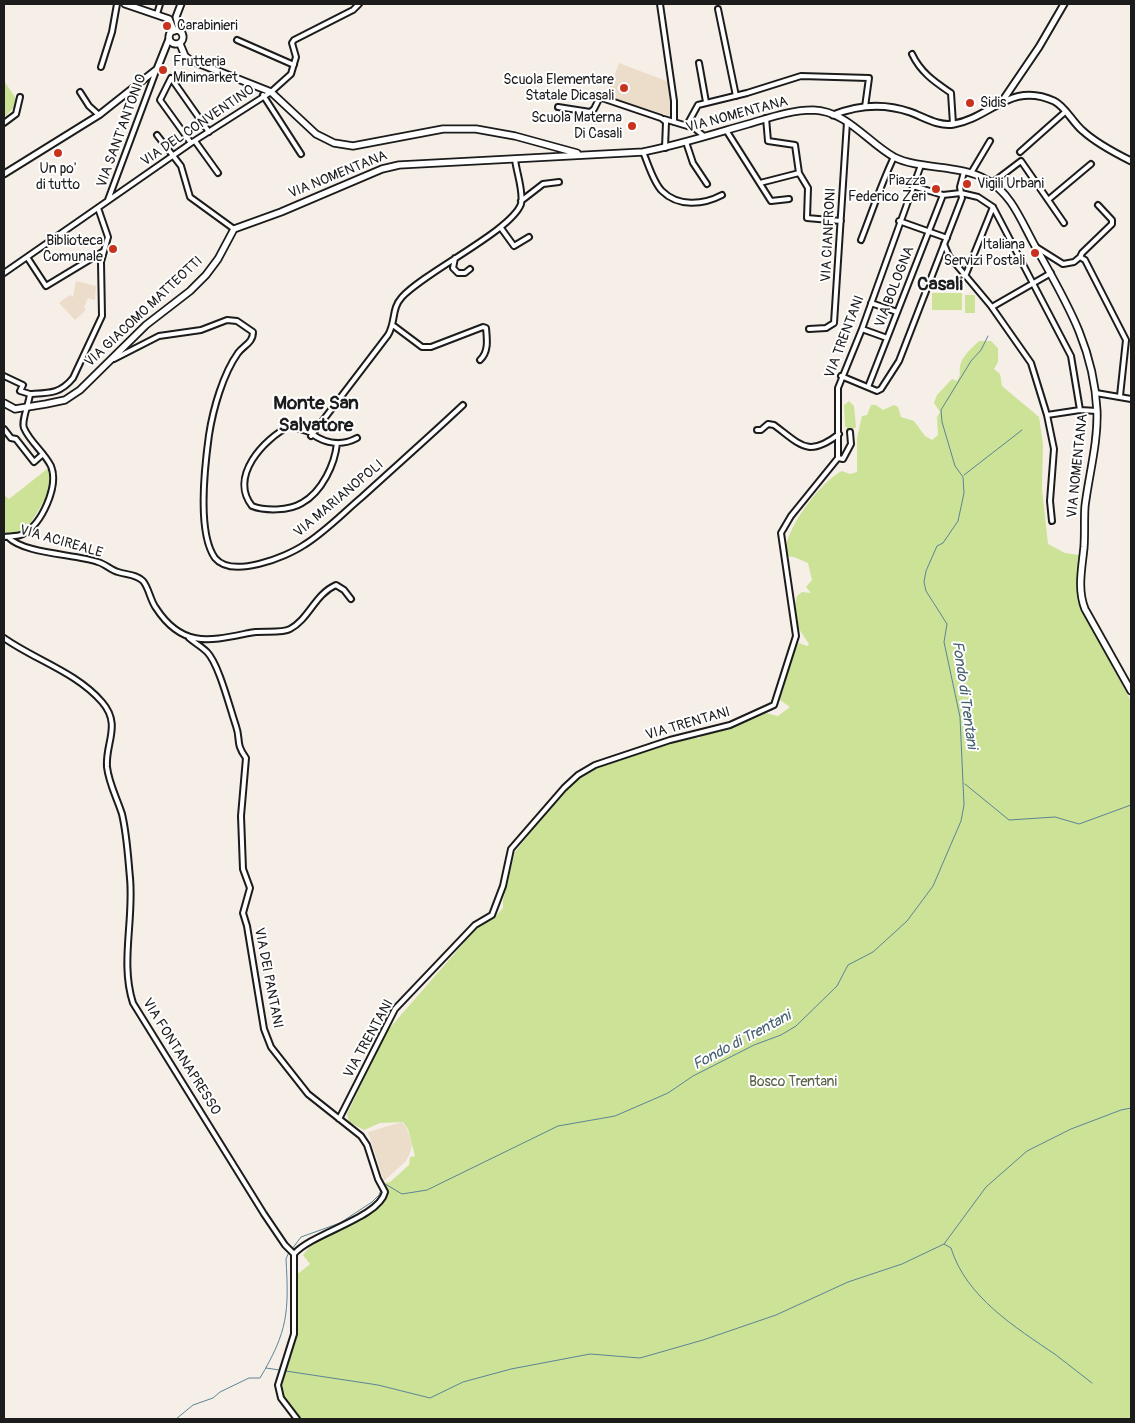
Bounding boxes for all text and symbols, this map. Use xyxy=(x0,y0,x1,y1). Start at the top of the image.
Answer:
place label: Carabinieri xyxy=(177,18,238,34)
marker: Carabinieri xyxy=(161,20,173,32)
place label: Frutteria Minimarket xyxy=(173,54,238,86)
marker: Frutteria Minimarket xyxy=(157,64,169,76)
street label: VIA SANT'ANTONIO xyxy=(94,72,150,190)
place label: Scuola Elementare Statale Dicasali xyxy=(503,72,614,104)
street label: VIA DEL CONVENTINO xyxy=(138,82,258,170)
marker: Scuola Elementare Statale Dicasali xyxy=(618,82,630,94)
street label: VIA NOMENTANA xyxy=(684,93,790,137)
place label: Sidis xyxy=(980,95,1006,111)
marker: Sidis xyxy=(964,97,976,109)
place label: Scuola Materna Di Casali xyxy=(531,110,622,142)
marker: Scuola Materna Di Casali xyxy=(626,120,638,132)
marker: Un po' di tutto xyxy=(52,147,64,159)
street label: VIA NOMENTANA xyxy=(286,148,390,202)
place label: Un po' di tutto xyxy=(36,161,80,193)
place label: Piazza Federico Zeri xyxy=(848,173,926,206)
place label: Vigili Urbani xyxy=(977,176,1044,192)
marker: Vigili Urbani xyxy=(961,178,973,190)
marker: Piazza Federico Zeri xyxy=(930,183,942,195)
street label: VIA CIANFRONI xyxy=(818,187,840,283)
place label: Biblioteca Comunale xyxy=(43,233,103,266)
place label: Italiana Servizi Postali xyxy=(944,237,1025,270)
marker: Biblioteca Comunale xyxy=(107,243,119,255)
street label: VIA BOLOGNA xyxy=(872,244,918,330)
marker: Italiana Servizi Postali xyxy=(1029,247,1041,259)
street label: VIA GIACOMO MATTEOTTI xyxy=(82,253,206,371)
district label: Casali xyxy=(917,274,963,296)
street label: VIA TRENTANI xyxy=(822,293,868,381)
district label: Monte San Salvatore xyxy=(273,393,359,437)
street label: VIA NOMENTANA xyxy=(1064,413,1092,519)
street label: VIA MARIANOPOLI xyxy=(291,457,387,541)
street label: VIA ACIREALE xyxy=(17,522,105,562)
water label: Fondo di Trentani xyxy=(948,640,980,750)
street label: VIA TRENTANI xyxy=(644,704,732,744)
street label: VIA DEI PANTANI xyxy=(250,926,286,1030)
street label: VIA FONTANAPRESSO xyxy=(138,995,224,1119)
street label: VIA TRENTANI xyxy=(341,997,397,1081)
water label: Fondo di Trentani xyxy=(690,1008,794,1074)
park label: Bosco Trentani xyxy=(749,1074,837,1090)

